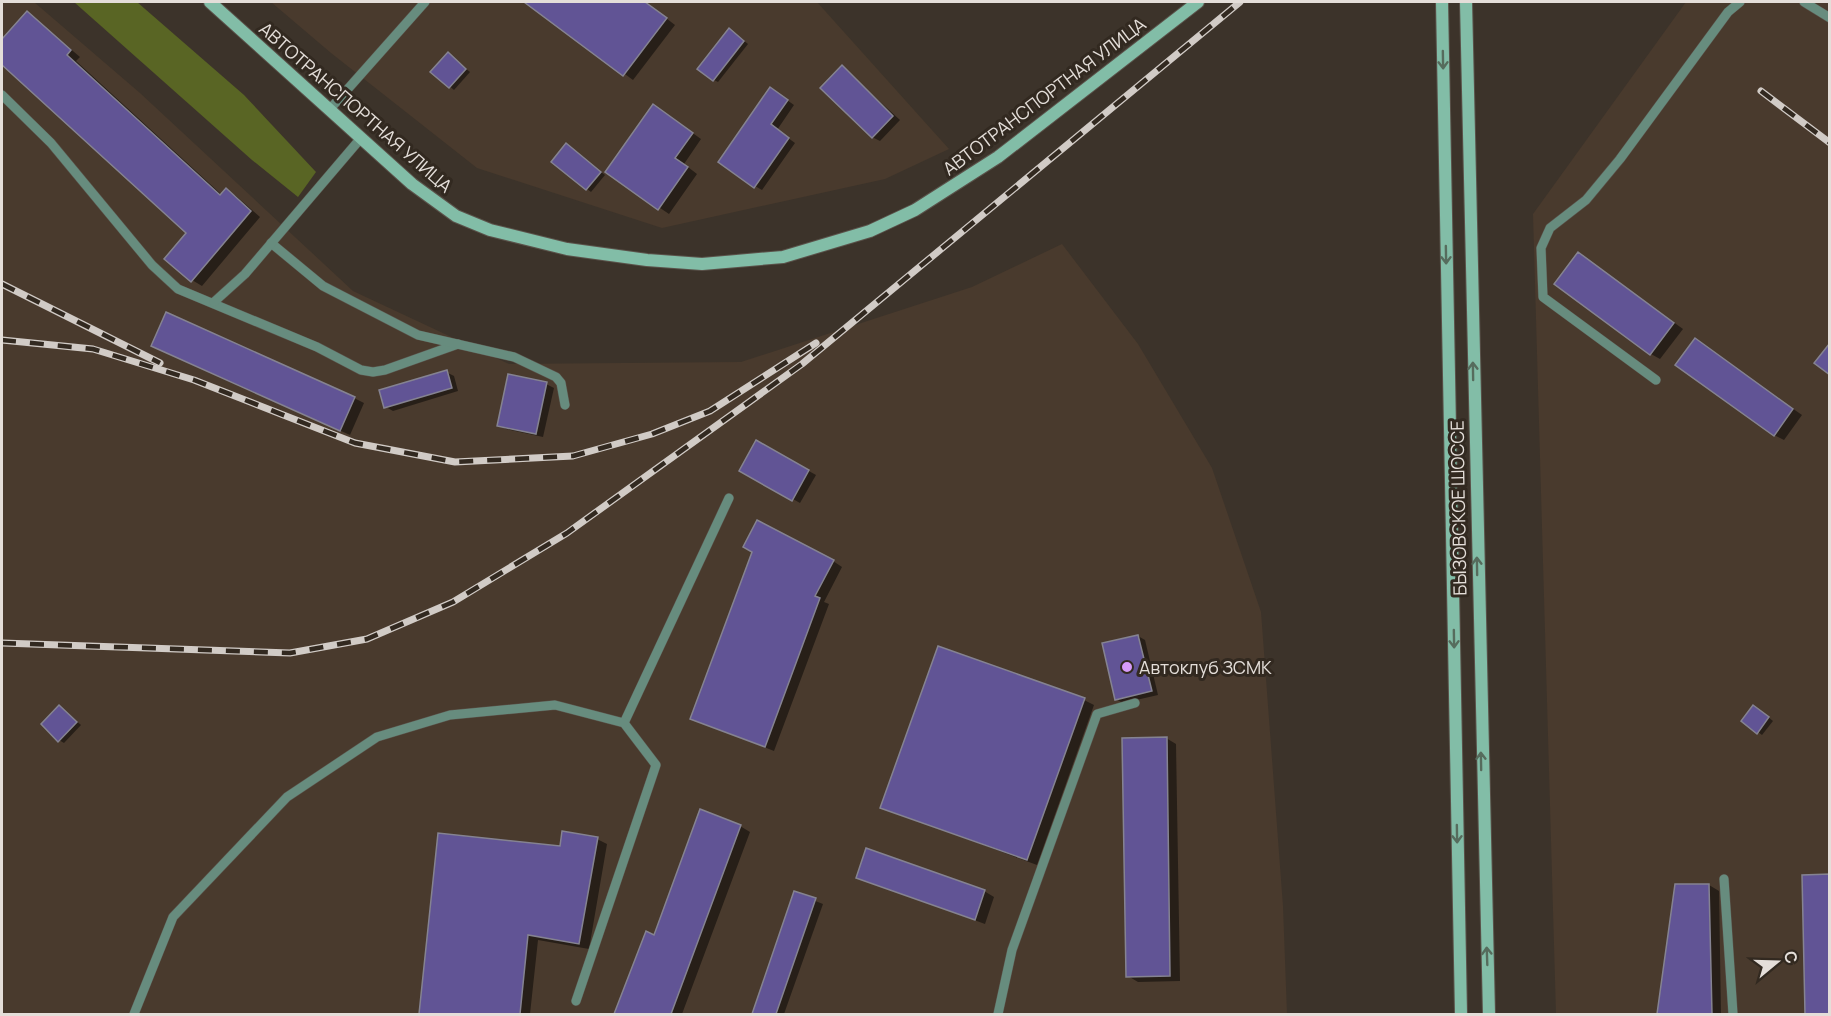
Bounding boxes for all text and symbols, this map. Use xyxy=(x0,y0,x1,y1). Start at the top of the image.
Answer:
street label: АВТОТРАНСПОРТНАЯ УЛИЦА xyxy=(938,11,1151,180)
street label: АВТОТРАНСПОРТНАЯ УЛИЦА xyxy=(254,17,458,198)
one-way arrow xyxy=(1437,49,1449,69)
one-way arrow xyxy=(1441,244,1452,264)
one-way arrow xyxy=(1468,362,1479,382)
street label: БЫЗОВСКОЕ ШОССЕ xyxy=(1444,420,1472,596)
one-way arrow xyxy=(1472,557,1483,577)
one-way arrow xyxy=(1448,628,1459,648)
place label: Автоклуб ЗСМК xyxy=(1139,655,1272,679)
marker: Автоклуб ЗСМК xyxy=(1120,660,1134,674)
one-way arrow xyxy=(1476,752,1487,772)
one-way arrow xyxy=(1452,823,1463,843)
north arrow xyxy=(1747,932,1807,992)
one-way arrow xyxy=(1481,947,1493,967)
text: С xyxy=(1779,948,1804,966)

